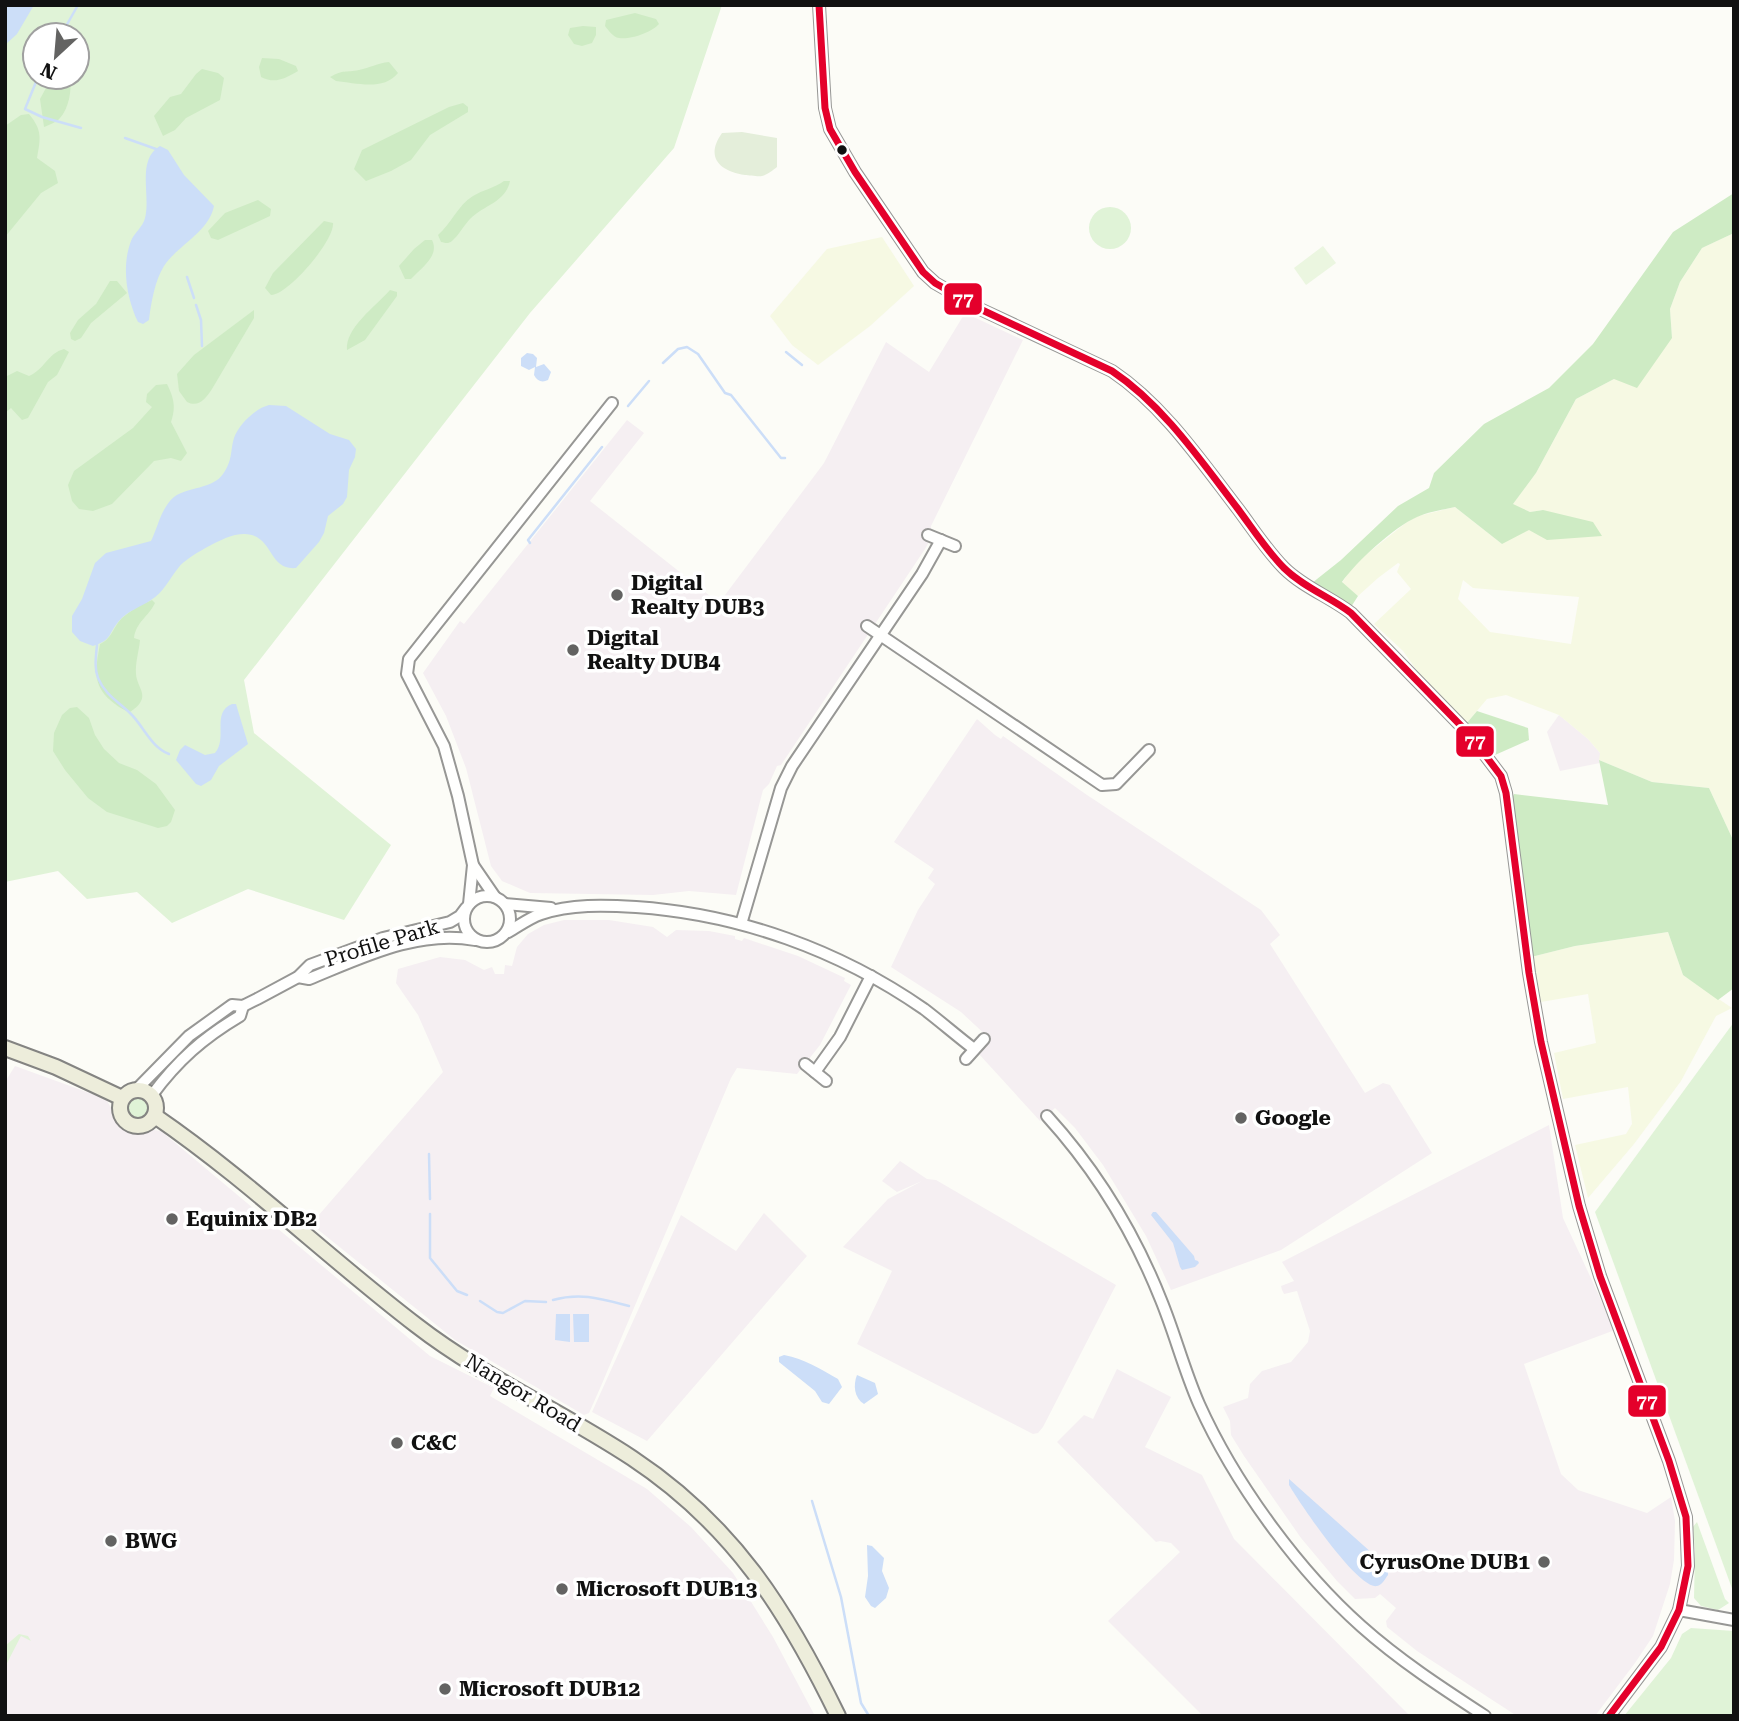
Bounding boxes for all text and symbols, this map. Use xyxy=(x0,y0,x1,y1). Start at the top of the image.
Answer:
north arrow xyxy=(21,21,91,91)
text: N xyxy=(37,57,60,84)
unlabelled marker xyxy=(835,143,849,157)
line badge: 77 xyxy=(943,282,983,316)
text: 77 xyxy=(952,288,974,311)
place label: Digital Realty DUB3 xyxy=(631,571,764,619)
marker: Digital Realty DUB3 xyxy=(609,587,625,603)
place label: Digital Realty DUB4 xyxy=(587,626,720,674)
marker: Digital Realty DUB4 xyxy=(565,642,581,658)
line badge: 77 xyxy=(1455,725,1495,758)
text: 77 xyxy=(1464,730,1486,753)
street label: Profile Park xyxy=(322,914,442,972)
place label: Google xyxy=(1255,1106,1331,1130)
marker: Google xyxy=(1233,1110,1249,1126)
place label: Equinix DB2 xyxy=(186,1207,317,1231)
marker: Equinix DB2 xyxy=(164,1211,180,1227)
street label: Nangor Road xyxy=(461,1349,586,1437)
line badge: 77 xyxy=(1627,1384,1667,1418)
text: 77 xyxy=(1636,1390,1658,1413)
place label: C&C xyxy=(411,1431,457,1455)
marker: C&C xyxy=(389,1435,405,1451)
place label: BWG xyxy=(125,1529,177,1553)
marker: BWG xyxy=(103,1533,119,1549)
place label: CyrusOne DUB1 xyxy=(1359,1550,1530,1574)
marker: CyrusOne DUB1 xyxy=(1536,1554,1552,1570)
place label: Microsoft DUB13 xyxy=(576,1577,758,1601)
marker: Microsoft DUB13 xyxy=(554,1581,570,1597)
place label: Microsoft DUB12 xyxy=(459,1677,640,1701)
marker: Microsoft DUB12 xyxy=(437,1681,453,1697)

